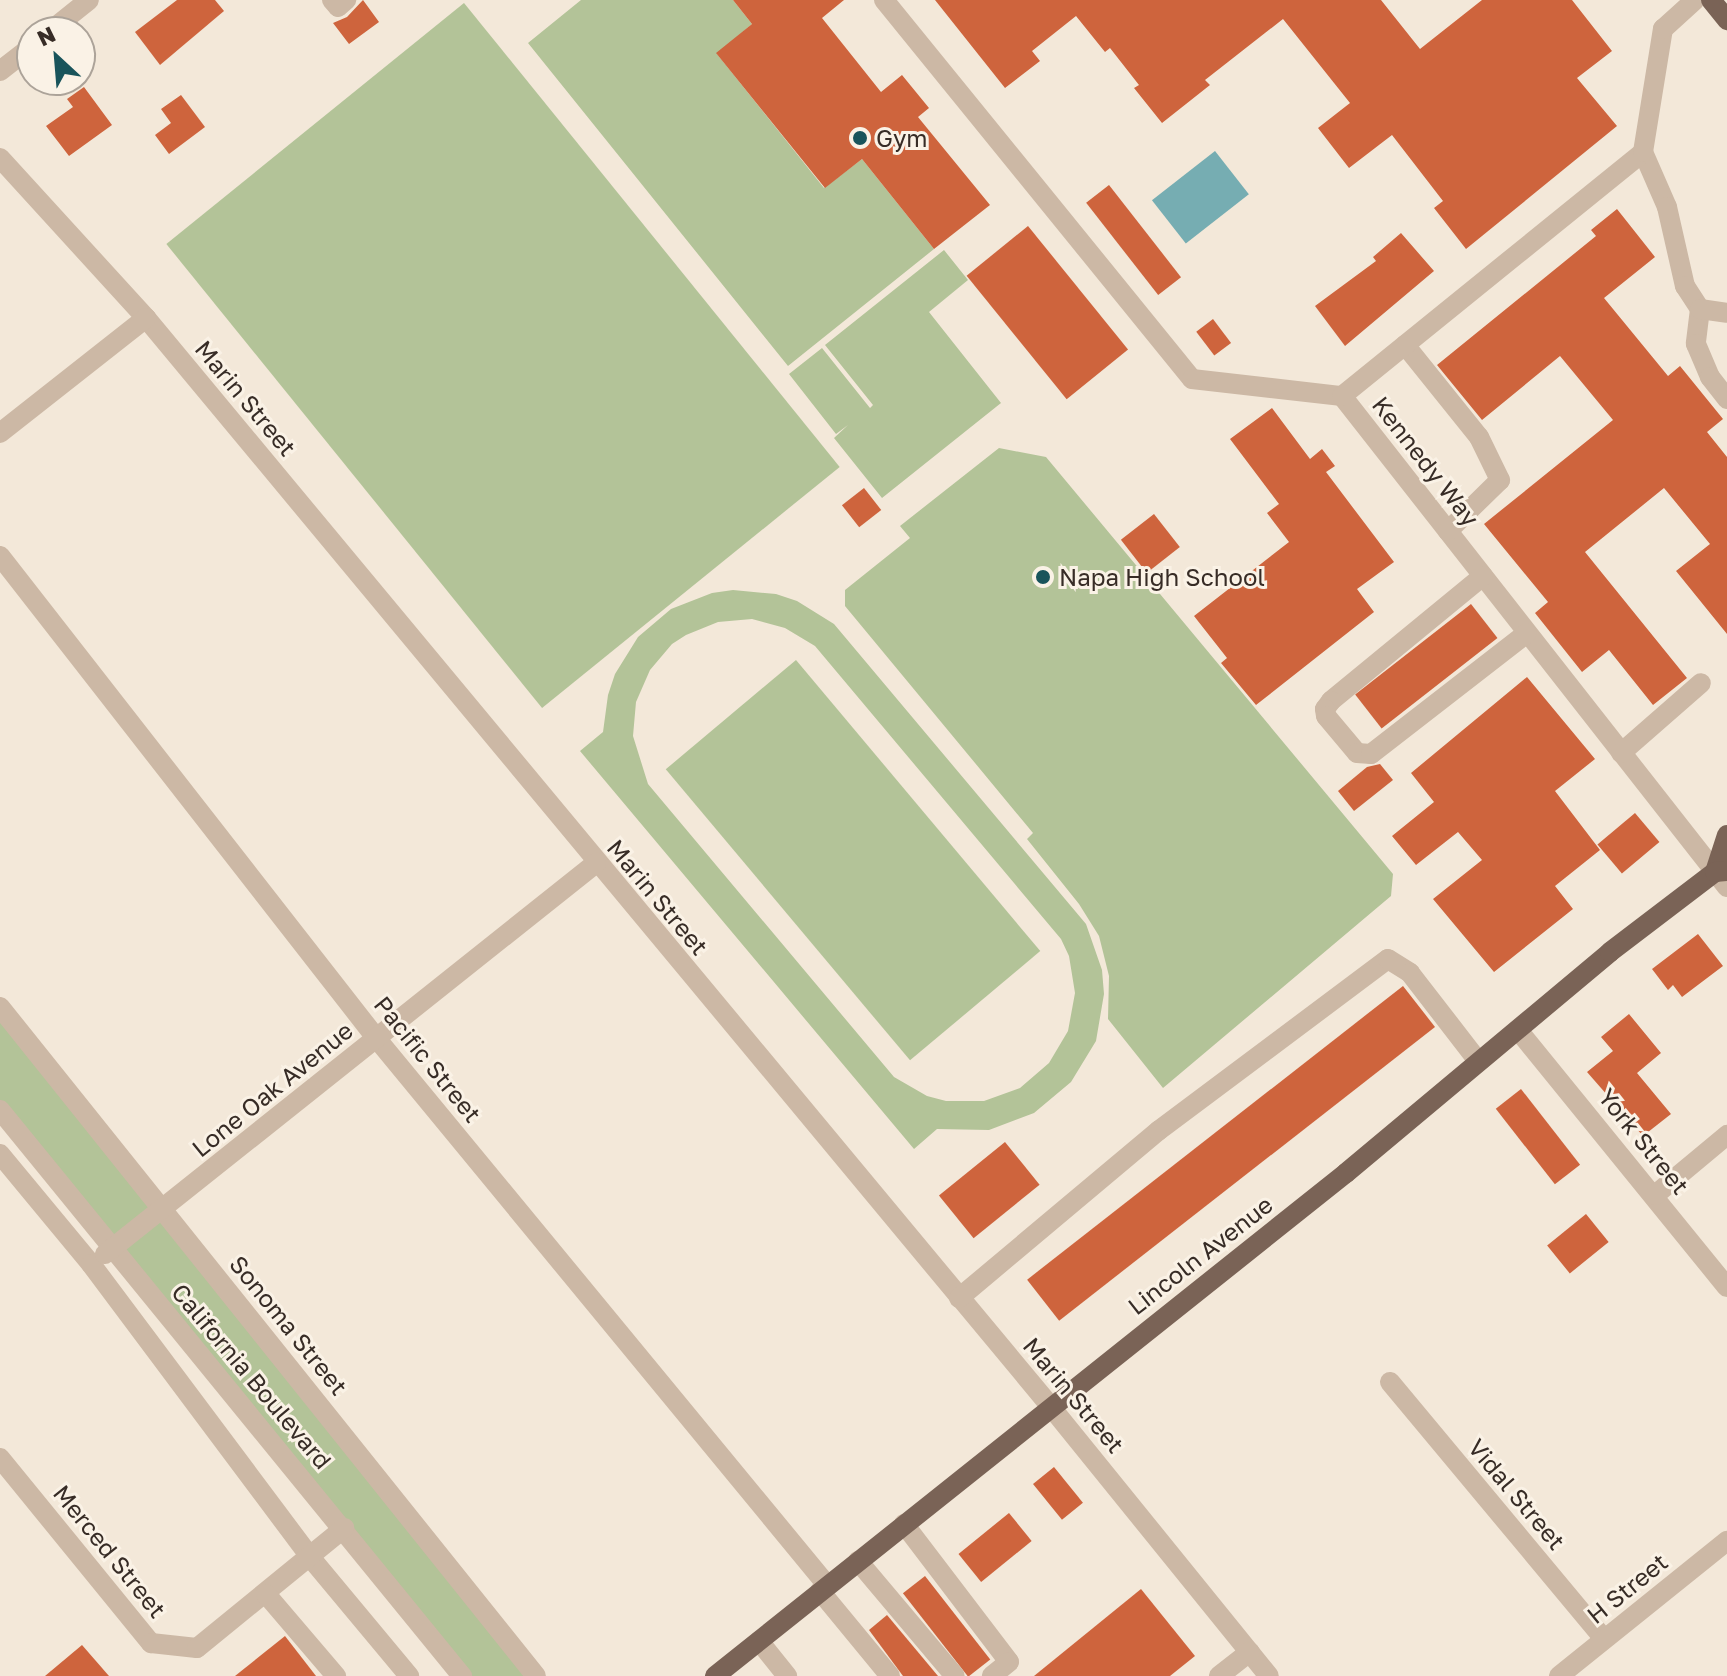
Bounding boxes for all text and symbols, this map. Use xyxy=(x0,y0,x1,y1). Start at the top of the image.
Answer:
north arrow xyxy=(16,16,96,96)
text: N xyxy=(33,20,60,52)
place label: Gym xyxy=(876,124,928,152)
marker: Gym xyxy=(851,129,869,147)
street label: Marin Street xyxy=(189,334,303,462)
street label: Kennedy Way xyxy=(1367,391,1485,531)
place label: Napa High School xyxy=(1059,563,1265,591)
marker: Napa High School xyxy=(1034,568,1052,586)
street label: Marin Street xyxy=(601,833,715,961)
street label: Pacific Street xyxy=(368,990,488,1128)
street label: Lone Oak Avenue xyxy=(186,1015,358,1163)
street label: York Street xyxy=(1593,1082,1695,1200)
street label: Lincoln Avenue xyxy=(1122,1190,1278,1320)
street label: Sonoma Street xyxy=(224,1250,354,1400)
street label: California Boulevard xyxy=(166,1277,338,1475)
street label: Marin Street xyxy=(1017,1331,1131,1459)
street label: Vidal Street xyxy=(1462,1433,1572,1555)
street label: Merced Street xyxy=(48,1479,172,1623)
street label: H Street xyxy=(1581,1547,1673,1629)

